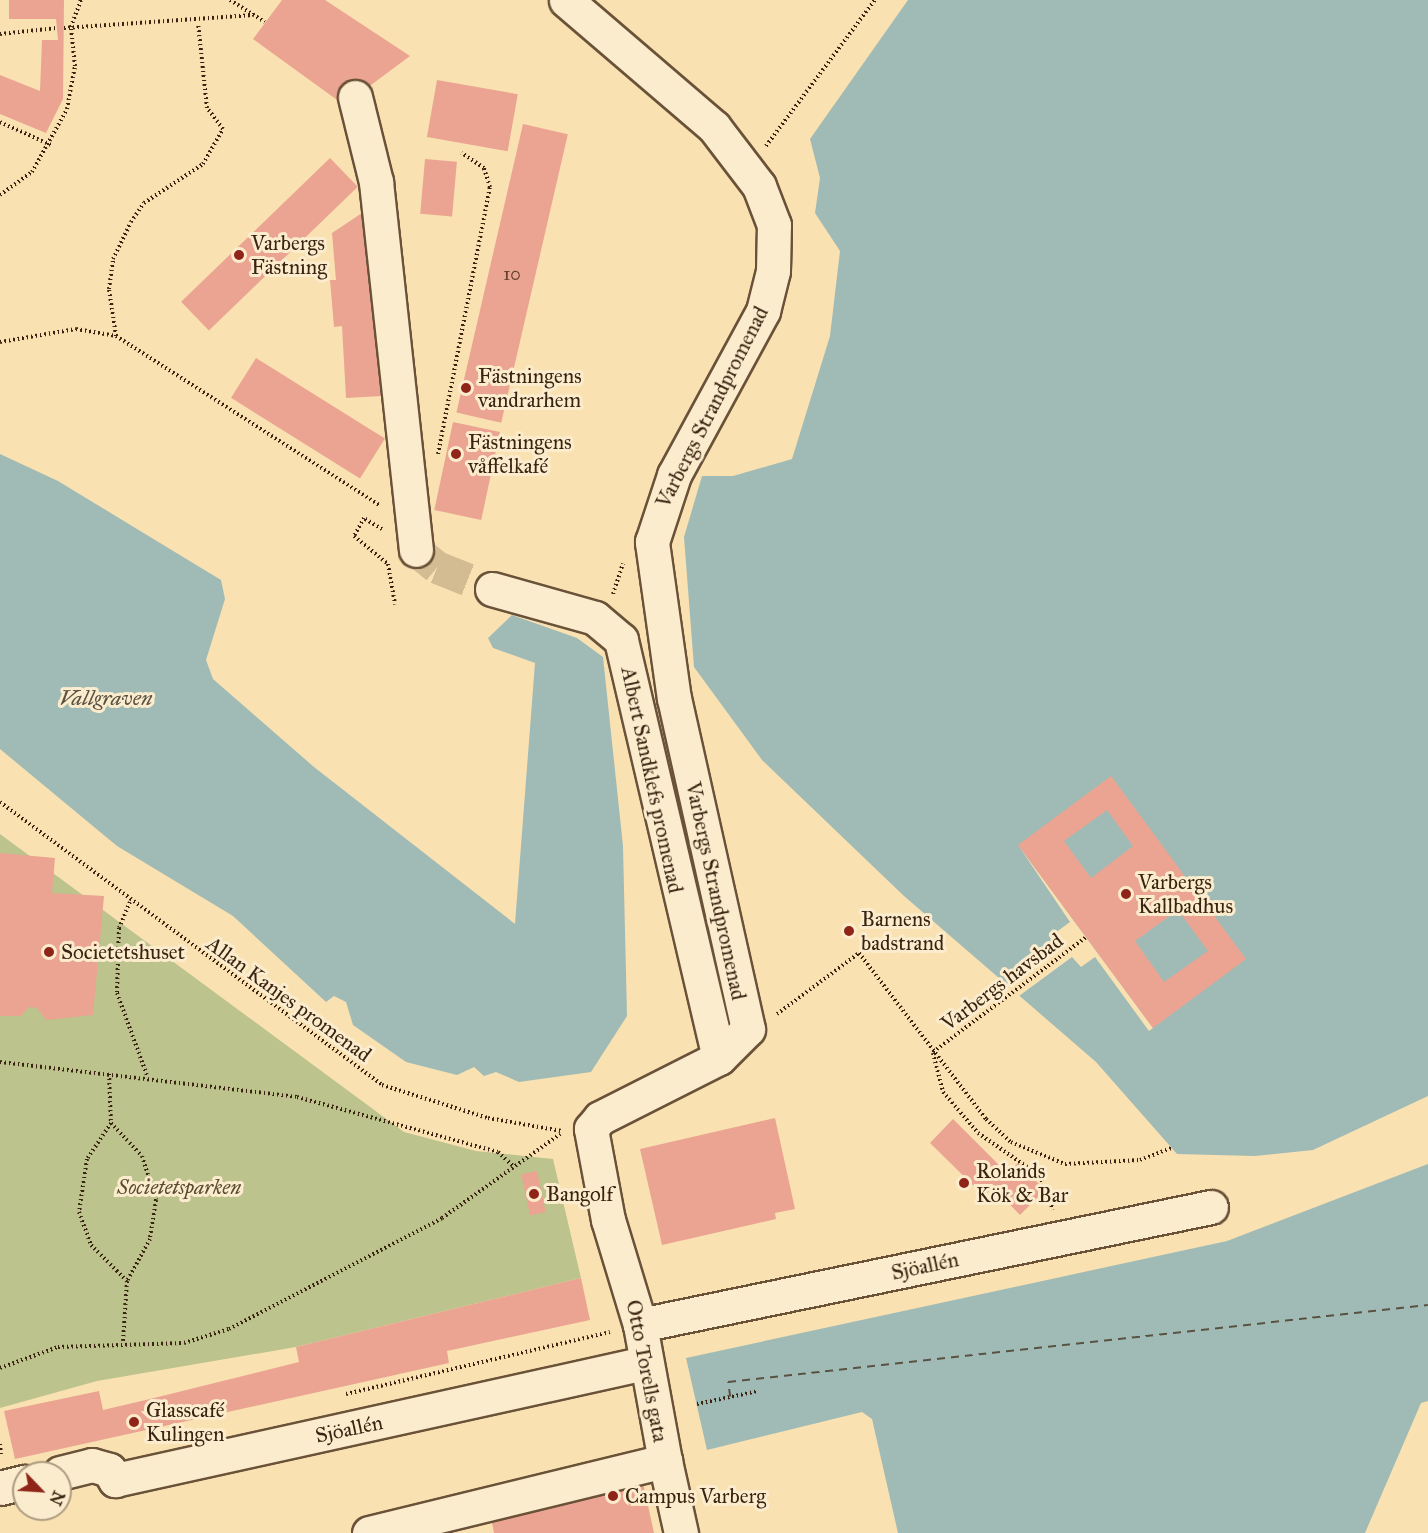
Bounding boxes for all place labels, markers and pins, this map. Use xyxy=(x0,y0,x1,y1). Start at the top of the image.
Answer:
place label: Varbergs Fästning xyxy=(251,230,327,280)
marker: Varbergs Fästning xyxy=(232,248,246,262)
place label: Fästningens vandrarhem xyxy=(478,363,582,413)
marker: Fästningens vandrarhem xyxy=(459,381,473,395)
place label: Fästningens våffelkafé xyxy=(468,429,572,479)
marker: Fästningens våffelkafé xyxy=(449,447,463,461)
place label: Varbergs Kallbadhus xyxy=(1138,869,1233,919)
marker: Varbergs Kallbadhus xyxy=(1119,887,1133,901)
place label: Barnens badstrand xyxy=(861,906,944,956)
marker: Barnens badstrand xyxy=(842,924,856,938)
place label: Societetshuset xyxy=(61,939,185,965)
marker: Societetshuset xyxy=(42,945,56,959)
place label: Rolands Kök & Bar xyxy=(976,1158,1068,1208)
marker: Rolands Kök & Bar xyxy=(957,1176,971,1190)
place label: Bangolf xyxy=(546,1181,613,1207)
marker: Bangolf xyxy=(527,1187,541,1201)
place label: Glasscafé Kulingen xyxy=(146,1397,225,1447)
marker: Glasscafé Kulingen xyxy=(127,1415,141,1429)
place label: Campus Varberg xyxy=(625,1483,766,1509)
marker: Campus Varberg xyxy=(606,1489,620,1503)

